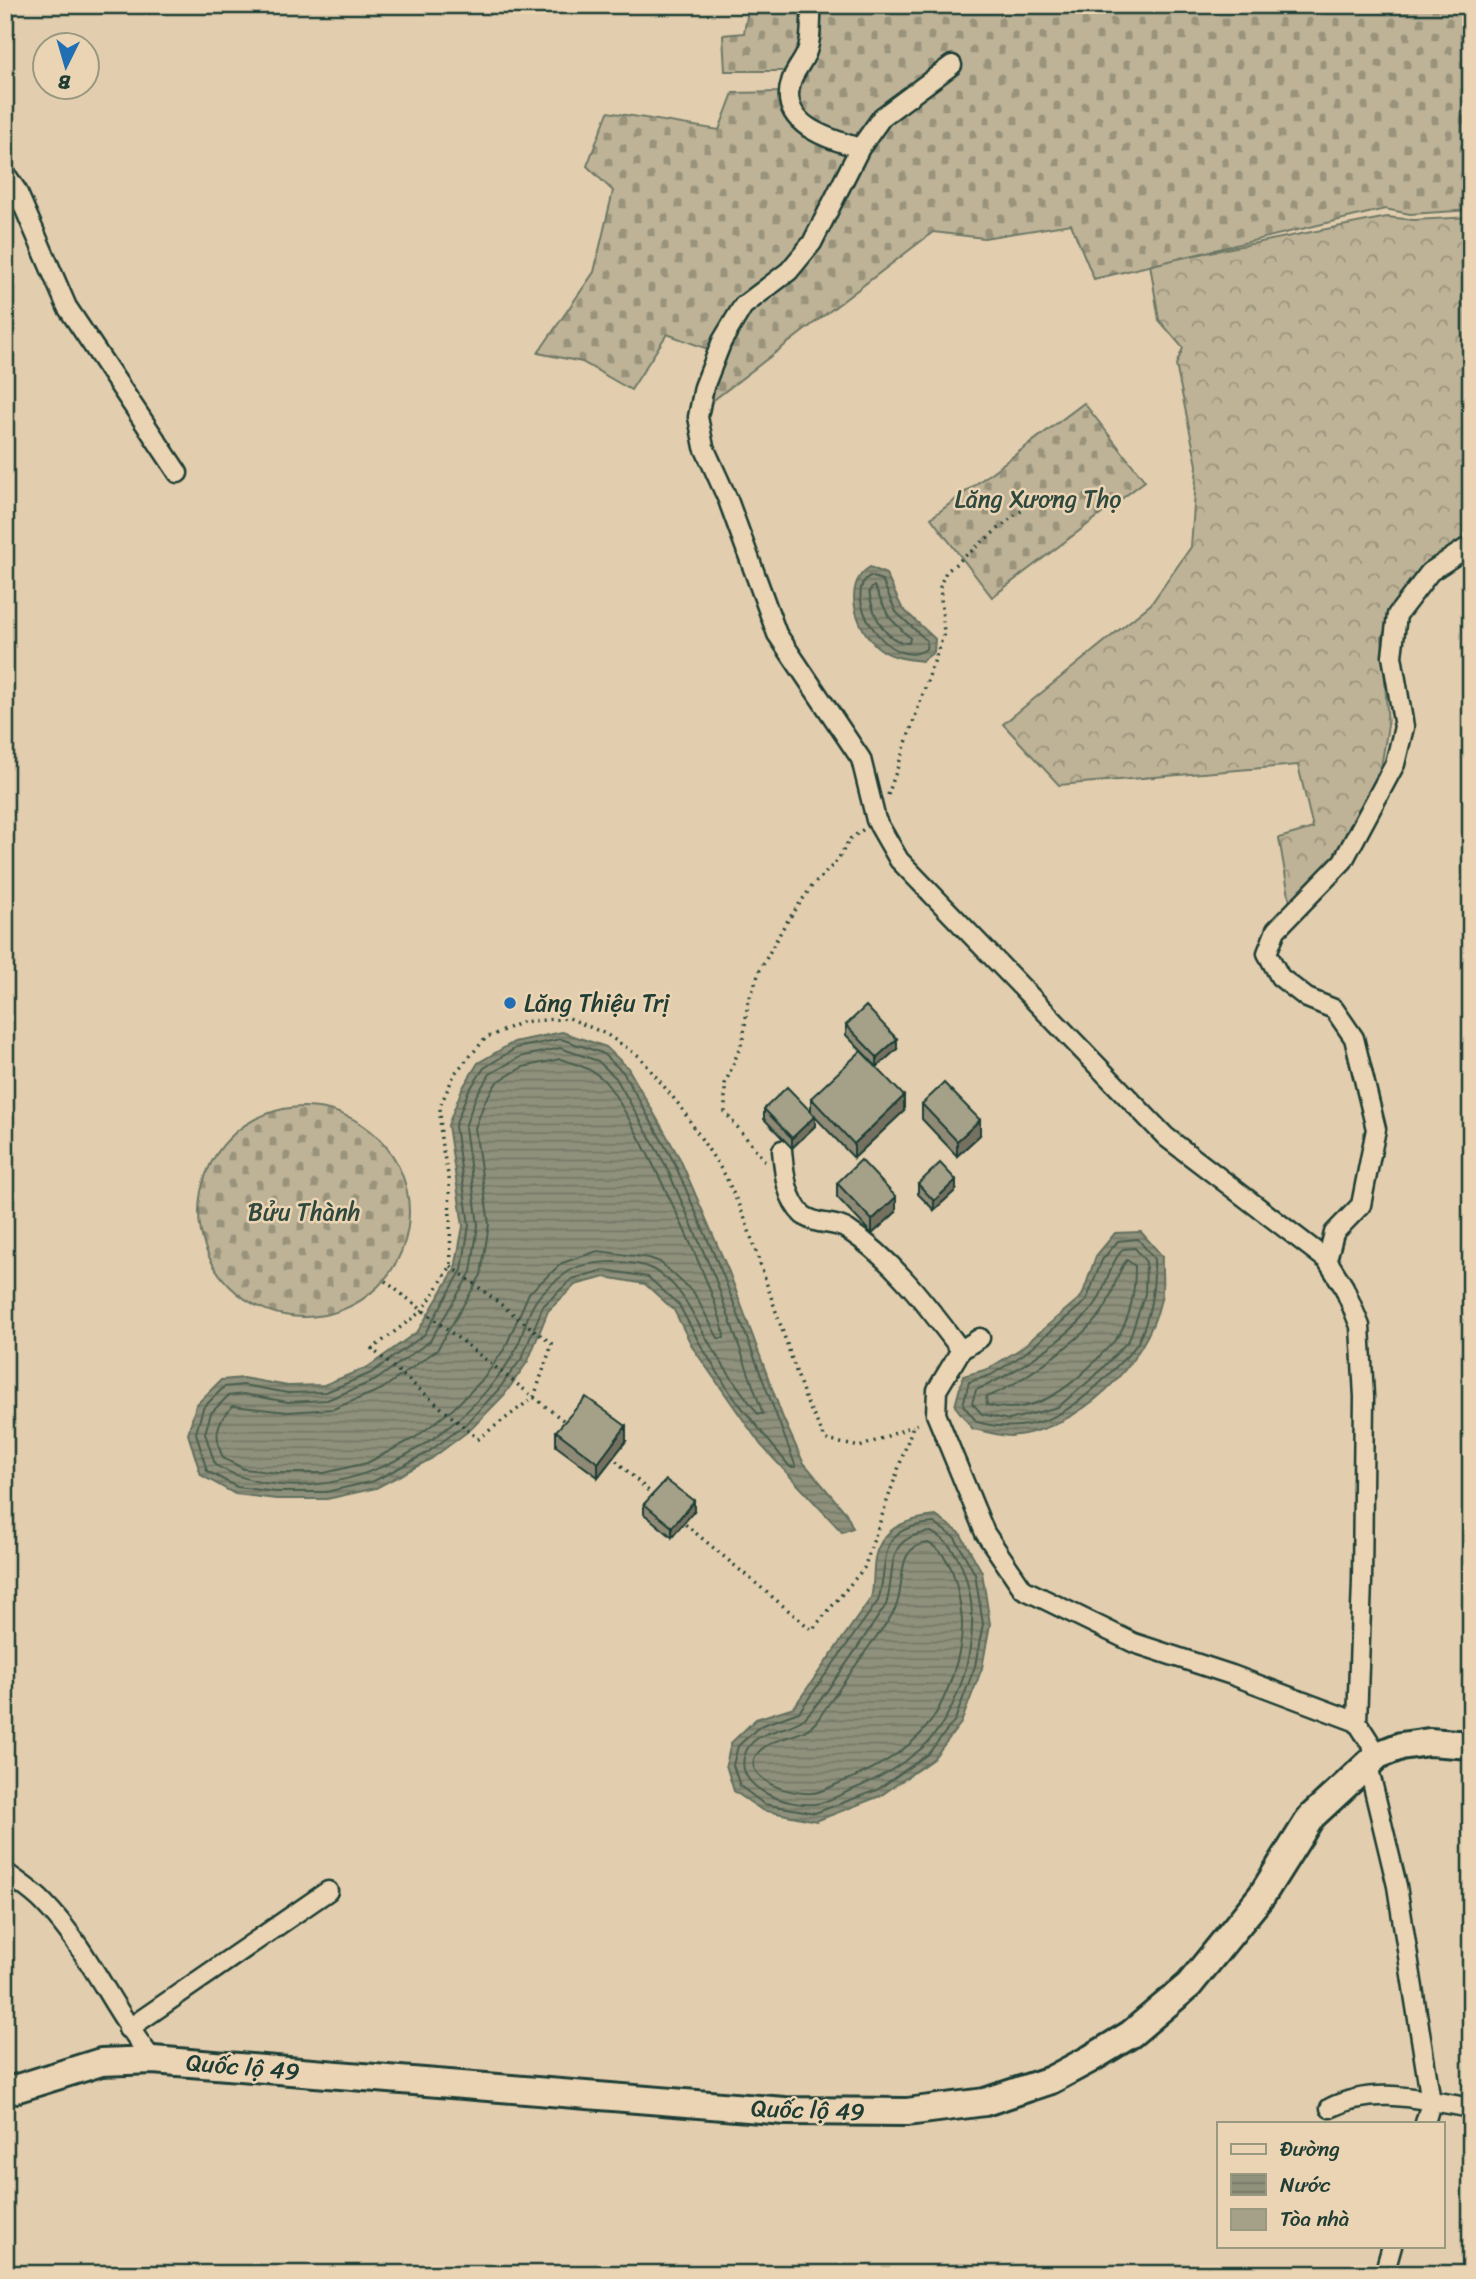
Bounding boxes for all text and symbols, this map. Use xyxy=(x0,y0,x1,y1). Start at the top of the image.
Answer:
north arrow xyxy=(32,32,102,102)
text: B xyxy=(57,65,72,99)
park label: Lăng Xương Thọ xyxy=(955,478,1121,520)
place label: Lăng Thiệu Trị xyxy=(524,982,671,1024)
marker: Lăng Thiệu Trị xyxy=(502,995,518,1011)
park label: Bửu Thành xyxy=(248,1191,360,1233)
street label: Quốc lộ 49 xyxy=(184,2041,302,2093)
street label: Quốc lộ 49 xyxy=(750,2087,866,2133)
legend xyxy=(1217,2122,1444,2248)
text: Đường xyxy=(1280,2130,1340,2168)
text: Nước xyxy=(1280,2166,1331,2204)
text: Tòa nhà xyxy=(1280,2200,1350,2238)

